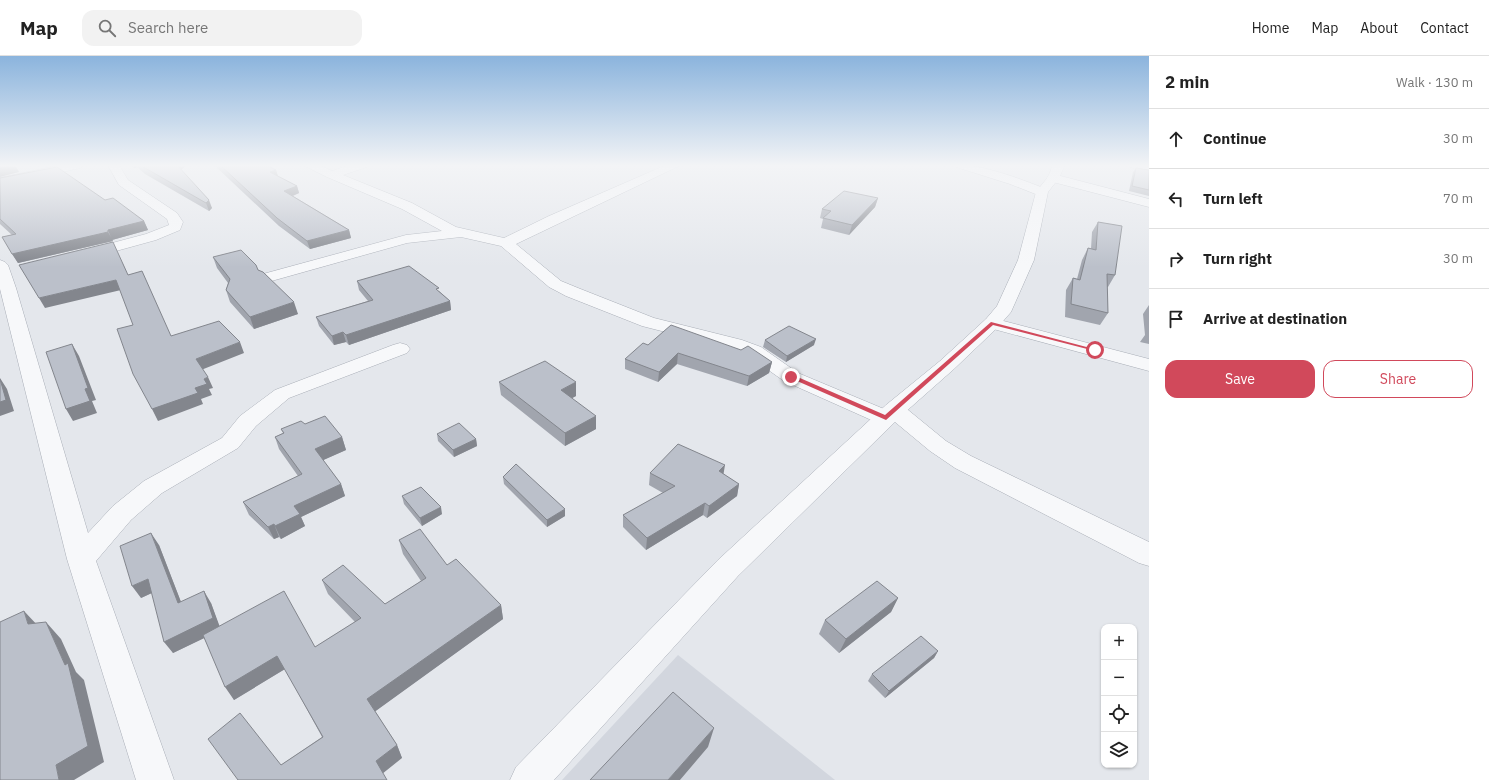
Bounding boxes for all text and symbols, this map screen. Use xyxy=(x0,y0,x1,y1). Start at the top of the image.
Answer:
search box xyxy=(82,10,362,46)
text: Map xyxy=(20,16,58,40)
icon: search xyxy=(96,17,118,39)
text: Search here xyxy=(128,18,208,37)
text: Home xyxy=(1252,19,1289,37)
text: Map xyxy=(1311,19,1338,37)
text: About xyxy=(1360,19,1398,37)
text: Contact xyxy=(1420,19,1469,37)
text: 2 min xyxy=(1165,71,1209,93)
text: Walk · 130 m xyxy=(1396,74,1473,91)
icon: ahead xyxy=(1165,128,1187,150)
text: Continue xyxy=(1203,129,1267,148)
text: 30 m xyxy=(1443,130,1473,147)
icon: left xyxy=(1165,188,1187,210)
text: Turn left xyxy=(1203,189,1263,208)
text: 70 m xyxy=(1443,190,1473,207)
icon: right xyxy=(1165,248,1187,270)
text: Turn right xyxy=(1203,249,1272,268)
text: 30 m xyxy=(1443,250,1473,267)
icon: arrive xyxy=(1165,308,1187,330)
text: Arrive at destination xyxy=(1203,309,1347,328)
route start xyxy=(1086,341,1104,359)
button: Save xyxy=(1165,360,1315,398)
button: Share xyxy=(1323,360,1473,398)
route end xyxy=(782,368,800,386)
map controls xyxy=(1101,624,1137,768)
button: + xyxy=(1101,624,1137,660)
button: − xyxy=(1101,660,1137,696)
button: locate xyxy=(1101,696,1137,732)
button: layers xyxy=(1101,732,1137,768)

